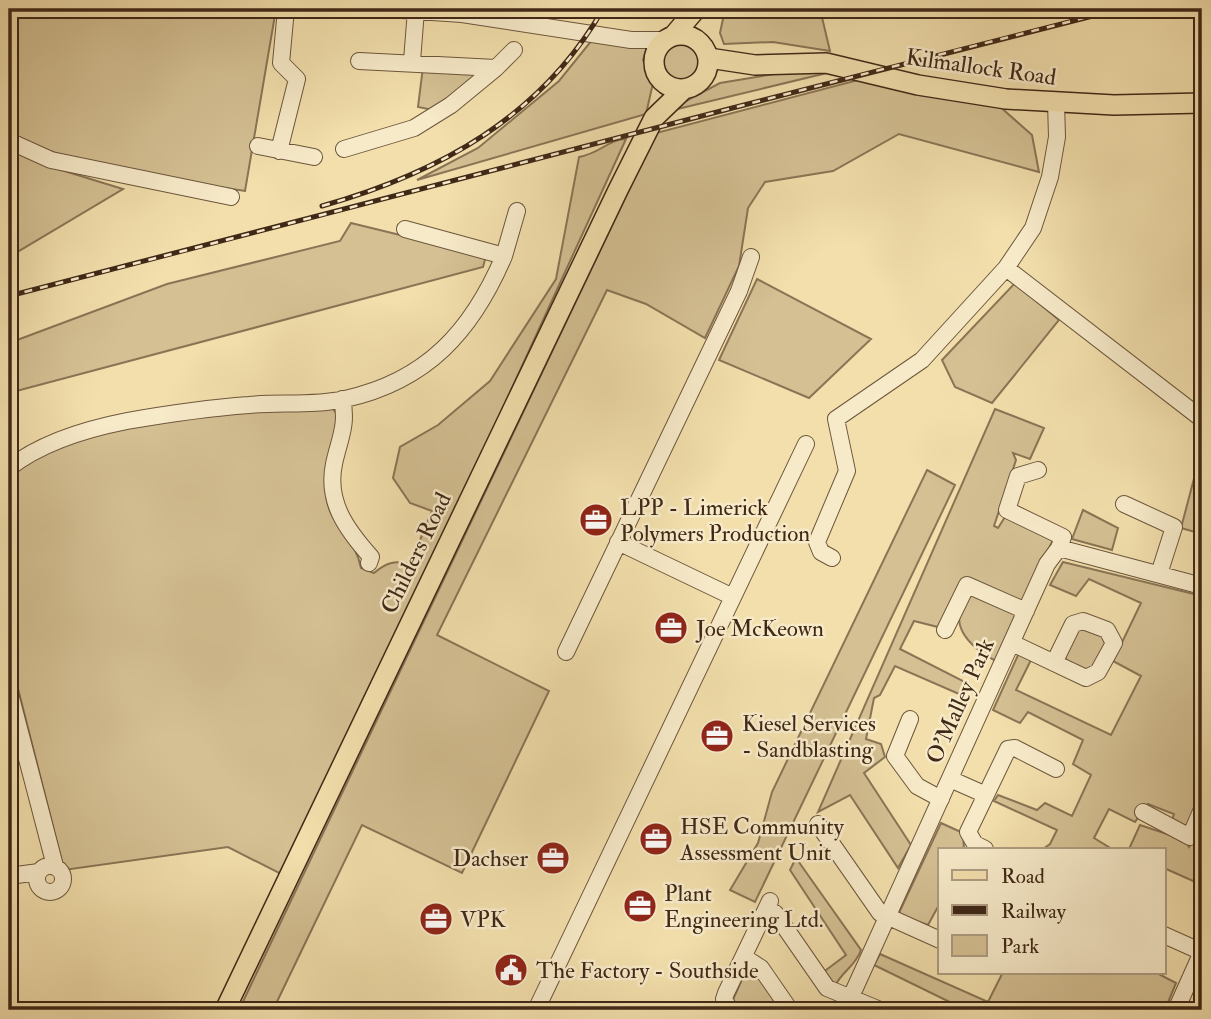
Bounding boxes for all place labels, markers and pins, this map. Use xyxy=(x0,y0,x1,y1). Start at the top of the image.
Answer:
place label: LPP - Limerick Polymers Production xyxy=(620,493,810,548)
office icon: LPP - Limerick Polymers Production xyxy=(577,501,615,539)
office icon: Joe McKeown xyxy=(652,609,690,647)
place label: Joe McKeown xyxy=(695,614,824,643)
place label: Kiesel Services - Sandblasting xyxy=(742,709,876,764)
office icon: Kiesel Services - Sandblasting xyxy=(698,717,736,755)
place label: HSE Community Assessment Unit xyxy=(679,812,845,867)
office icon: HSE Community Assessment Unit xyxy=(637,820,675,858)
office icon: Dachser xyxy=(534,839,572,877)
place label: Dachser xyxy=(452,844,528,873)
place label: Plant Engineering Ltd. xyxy=(664,879,824,934)
office icon: Plant Engineering Ltd. xyxy=(621,887,659,925)
office icon: VPK xyxy=(417,900,455,938)
place label: VPK xyxy=(460,905,507,934)
public building icon: The Factory - Southside xyxy=(492,951,530,989)
place label: The Factory - Southside xyxy=(536,956,759,985)

